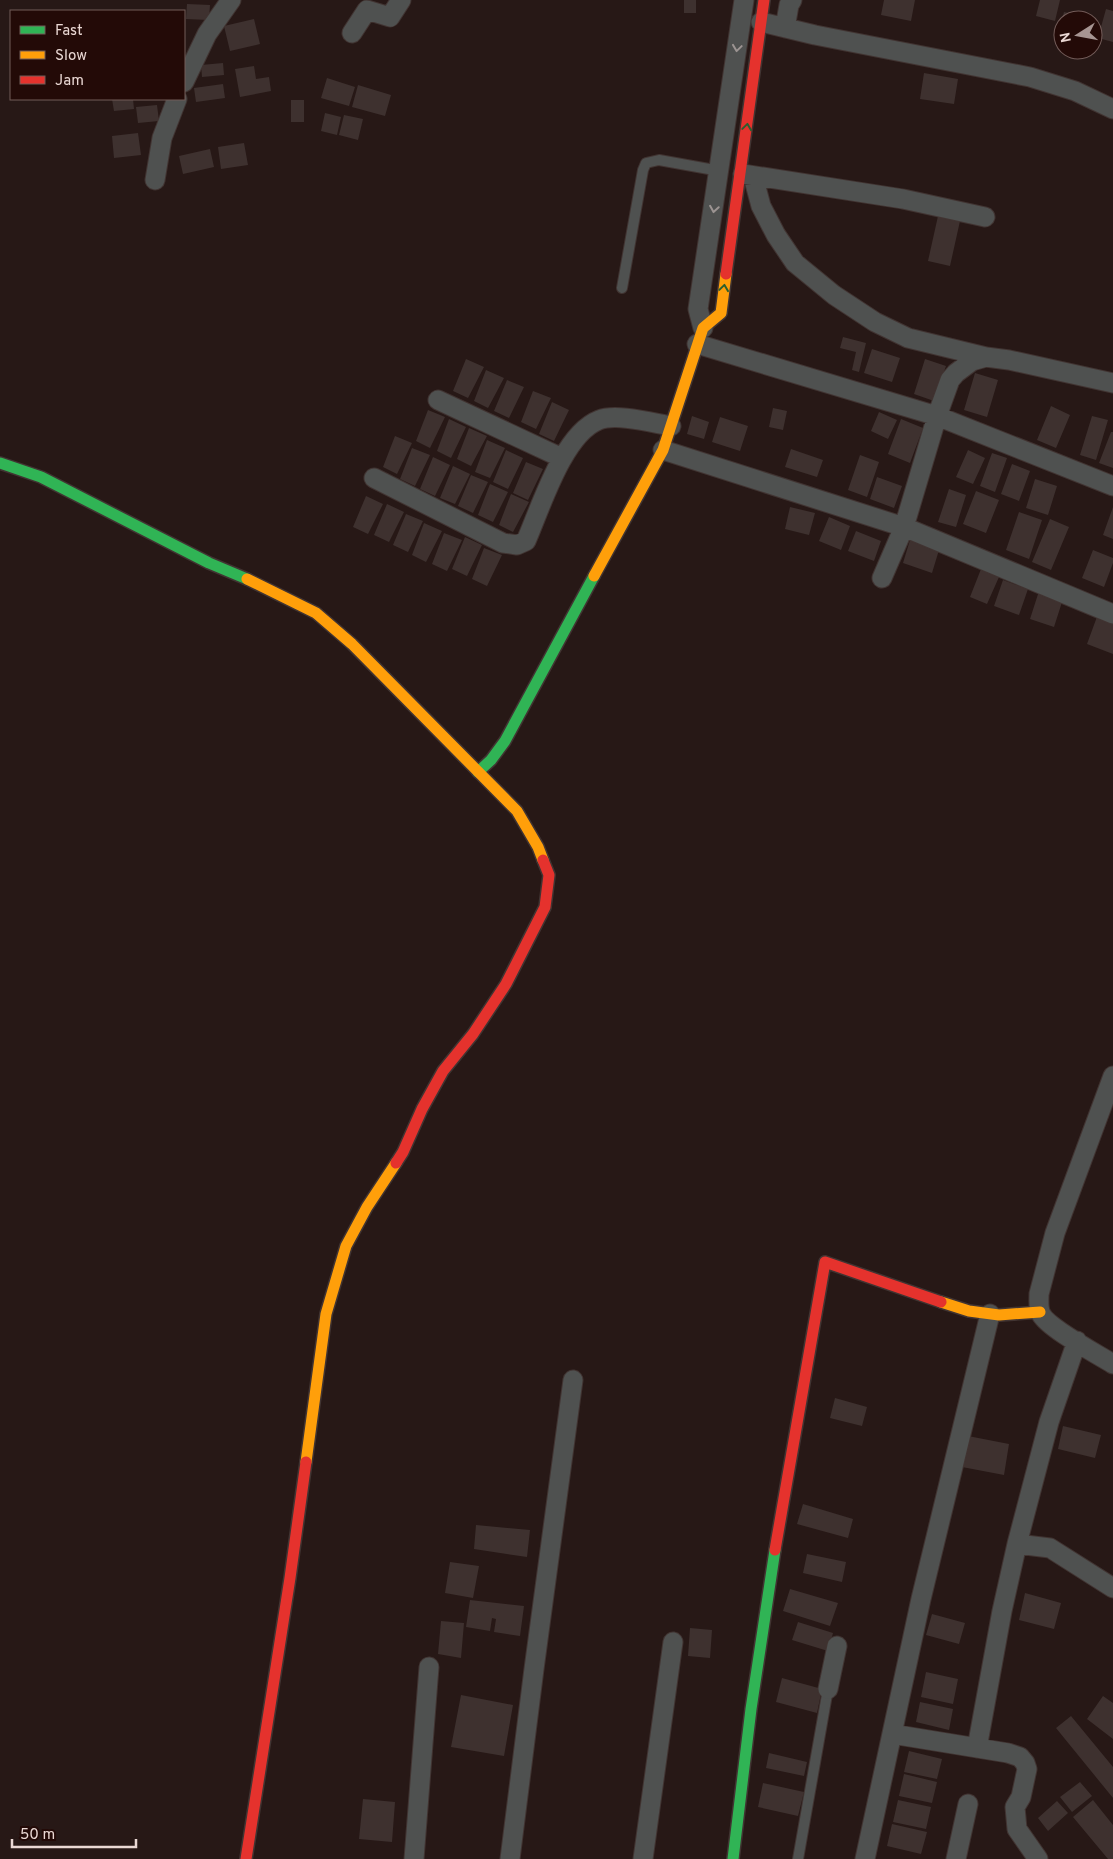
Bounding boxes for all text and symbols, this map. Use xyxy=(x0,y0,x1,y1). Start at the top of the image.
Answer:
legend xyxy=(10,10,185,100)
north arrow xyxy=(1053,10,1103,60)
text: Fast xyxy=(55,22,83,41)
text: N xyxy=(1057,31,1076,44)
one-way arrow xyxy=(733,44,743,53)
text: Slow xyxy=(55,47,87,66)
text: Jam xyxy=(55,72,84,91)
one-way arrow xyxy=(741,122,751,131)
one-way arrow xyxy=(710,205,720,213)
one-way arrow xyxy=(718,283,729,291)
scale bar xyxy=(12,1816,136,1848)
text: 50 m xyxy=(20,1826,55,1845)

